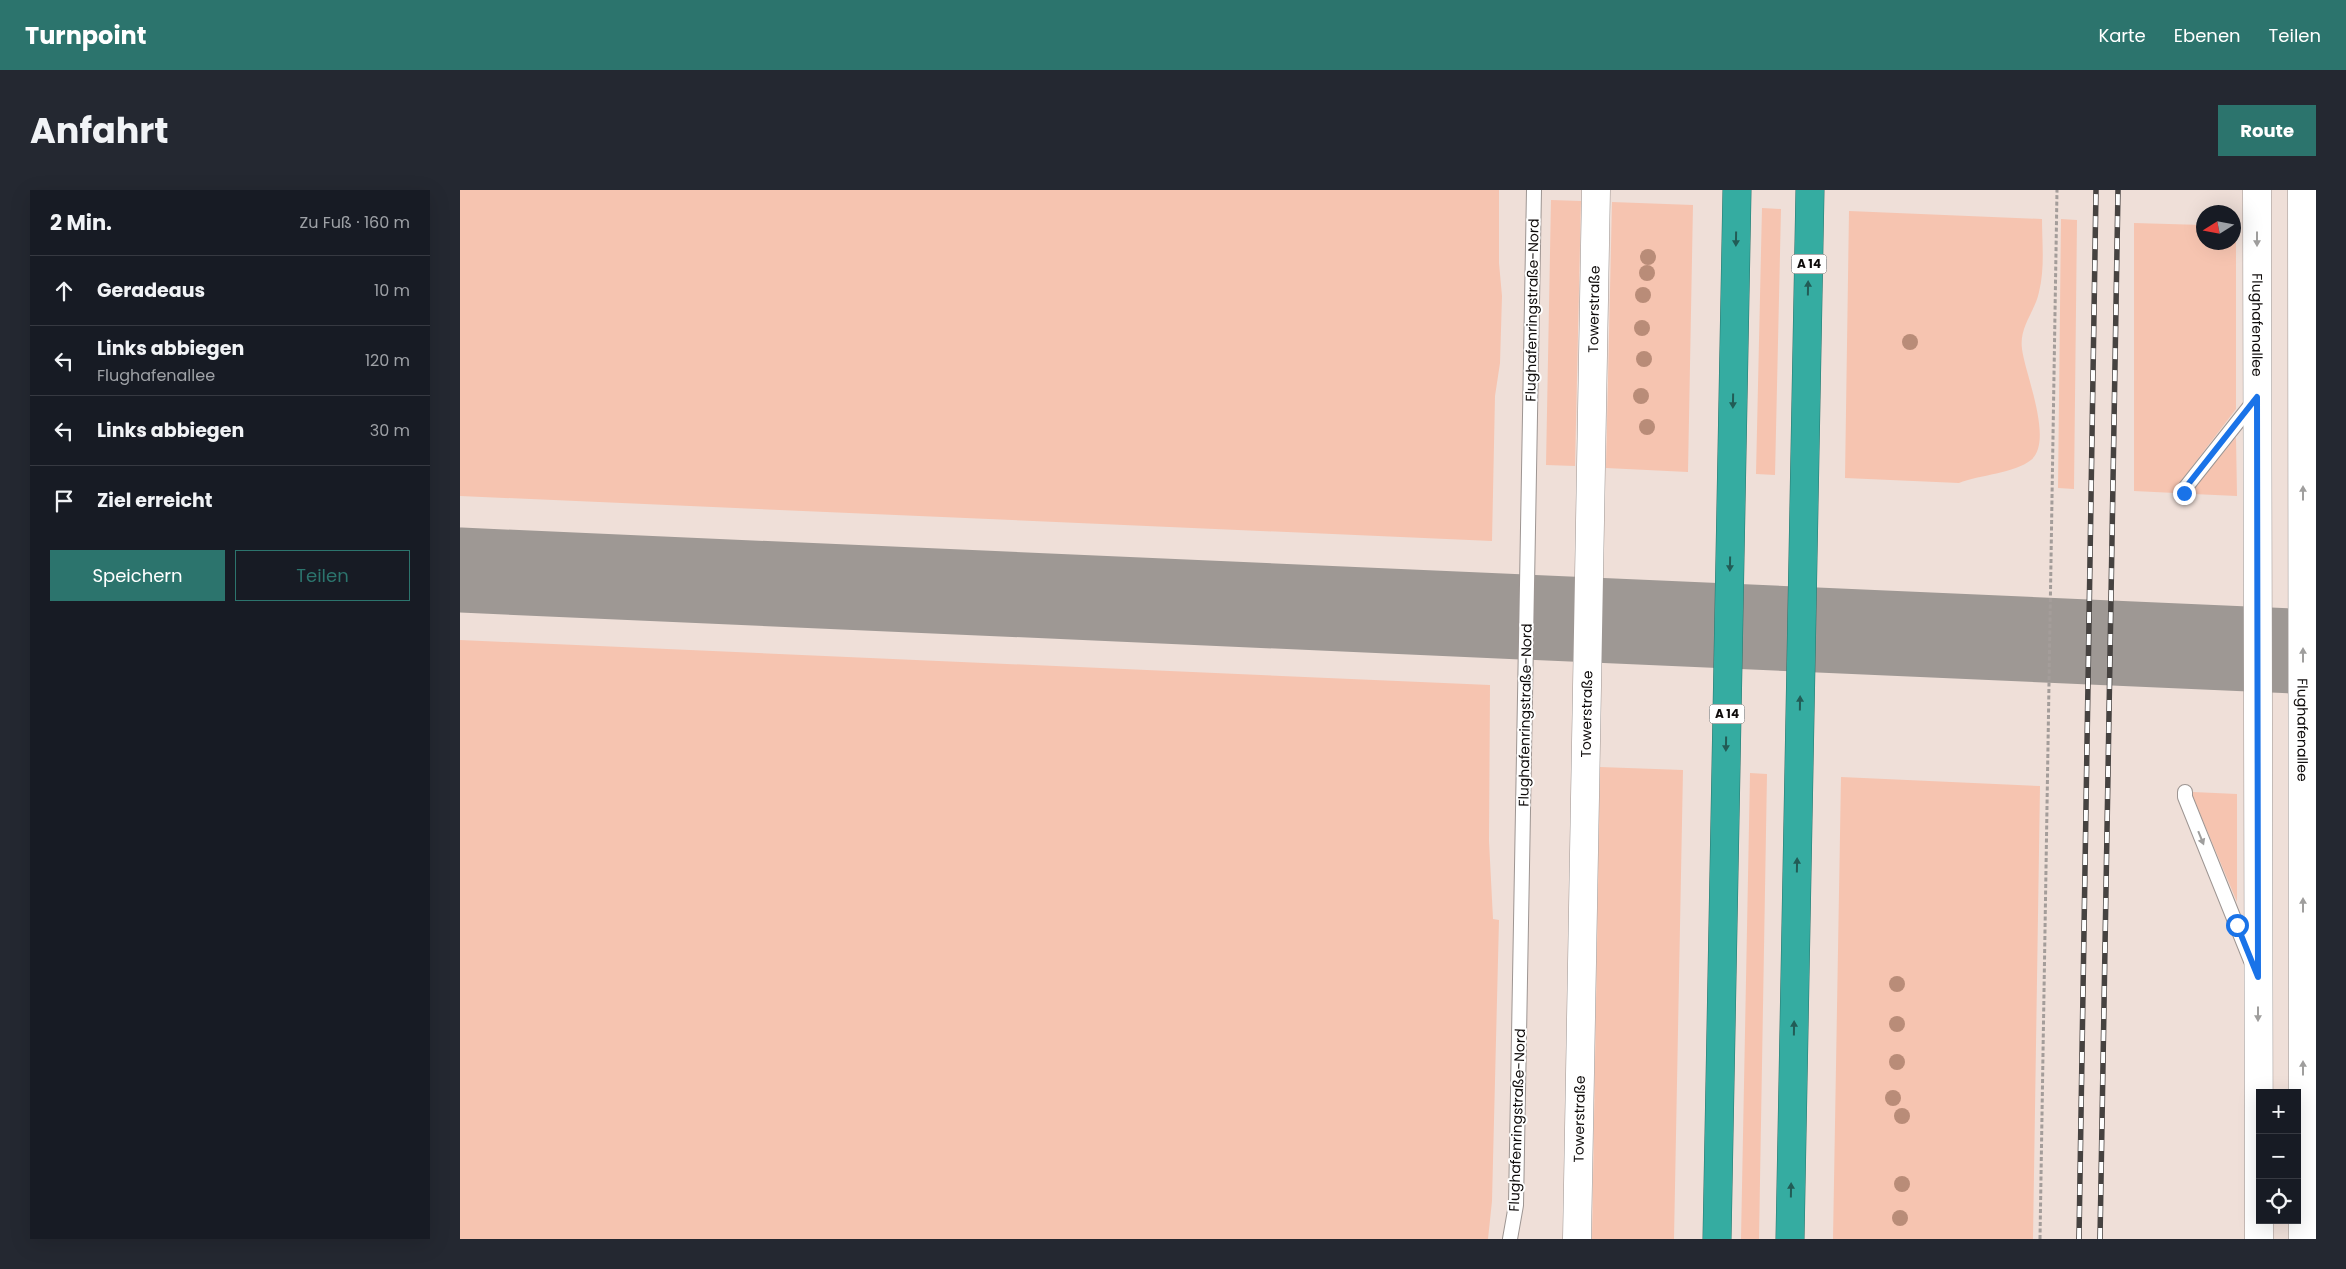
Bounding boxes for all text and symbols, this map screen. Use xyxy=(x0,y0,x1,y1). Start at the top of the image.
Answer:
text: Turnpoint xyxy=(25,19,146,52)
text: Karte xyxy=(2098,23,2146,48)
text: Ebenen xyxy=(2174,23,2241,48)
text: Teilen xyxy=(2269,23,2321,48)
button: Route xyxy=(2218,105,2316,156)
text: Anfahrt xyxy=(30,106,169,155)
north arrow xyxy=(2196,205,2241,250)
text: 2 Min. xyxy=(50,208,112,237)
text: Zu Fuß · 160 m xyxy=(300,211,410,234)
street label: Flughafenringstraße-Nord xyxy=(1520,218,1544,402)
one-way arrow xyxy=(1732,231,1740,247)
one-way arrow xyxy=(2253,231,2261,247)
road number: A 14 xyxy=(1792,254,1826,274)
street label: Towerstraße xyxy=(1583,265,1605,353)
street label: Flughafenallee xyxy=(2247,273,2267,377)
icon: ahead xyxy=(50,277,78,305)
text: Geradeaus xyxy=(97,277,205,304)
text: 10 m xyxy=(374,279,410,302)
one-way arrow xyxy=(1805,280,1813,296)
text: Links abbiegen xyxy=(97,335,244,362)
icon: left xyxy=(50,347,78,375)
text: 120 m xyxy=(365,349,410,372)
text: Flughafenallee xyxy=(97,364,215,387)
one-way arrow xyxy=(1729,393,1737,409)
icon: left xyxy=(50,417,78,445)
text: Links abbiegen xyxy=(97,417,244,444)
text: 30 m xyxy=(370,419,410,442)
route end xyxy=(2173,482,2196,505)
one-way arrow xyxy=(2299,485,2307,501)
icon: arrive xyxy=(50,487,78,515)
text: Ziel erreicht xyxy=(97,487,213,514)
button: Speichern xyxy=(50,550,225,601)
button: Teilen xyxy=(235,550,410,601)
one-way arrow xyxy=(1725,556,1733,572)
street label: Flughafenringstraße-Nord xyxy=(1513,623,1537,807)
one-way arrow xyxy=(2299,647,2307,663)
street label: Towerstraße xyxy=(1576,670,1597,758)
street label: Flughafenallee xyxy=(2292,678,2313,782)
one-way arrow xyxy=(1797,695,1805,711)
road number: A 14 xyxy=(1710,704,1744,724)
one-way arrow xyxy=(1722,736,1730,752)
one-way arrow xyxy=(2198,830,2205,845)
one-way arrow xyxy=(1794,857,1802,873)
one-way arrow xyxy=(2299,897,2307,913)
route start xyxy=(2226,914,2249,937)
one-way arrow xyxy=(2254,1006,2262,1022)
one-way arrow xyxy=(1791,1020,1799,1036)
street label: Flughafenringstraße-Nord xyxy=(1504,1028,1530,1212)
one-way arrow xyxy=(2299,1060,2307,1076)
street label: Towerstraße xyxy=(1568,1075,1590,1163)
map controls xyxy=(2256,1089,2301,1224)
button: + xyxy=(2256,1089,2301,1134)
button: − xyxy=(2256,1134,2301,1179)
button: locate xyxy=(2256,1179,2301,1224)
one-way arrow xyxy=(1787,1182,1795,1198)

